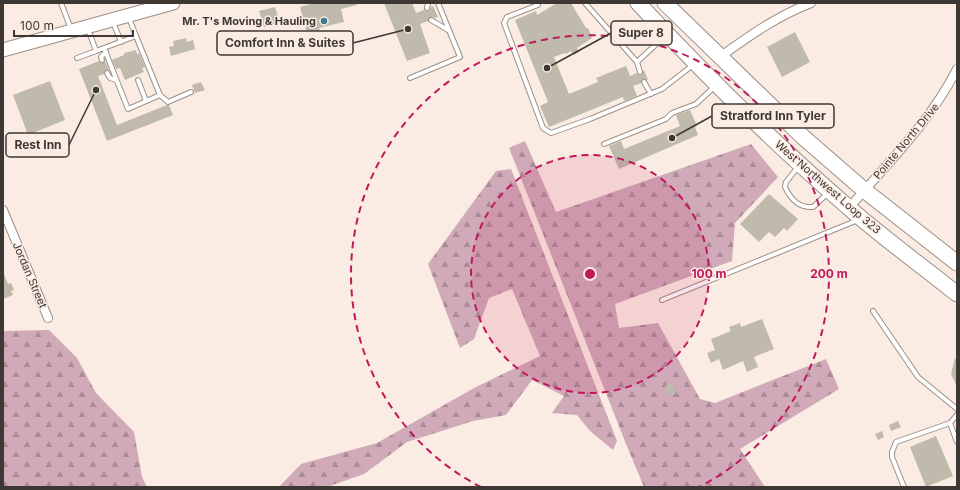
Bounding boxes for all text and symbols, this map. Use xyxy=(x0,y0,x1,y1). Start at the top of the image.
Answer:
scale bar xyxy=(14,12,133,38)
place label: Mr. T's Moving & Hauling xyxy=(182,14,316,28)
marker: Mr. T's Moving & Hauling xyxy=(319,16,329,26)
text: 100 m xyxy=(20,18,54,33)
callout: Super 8 xyxy=(611,21,672,45)
text: Super 8 xyxy=(618,25,664,40)
callout: Comfort Inn & Suites xyxy=(217,31,353,55)
text: Comfort Inn & Suites xyxy=(225,35,345,50)
street label: Pointe North Drive xyxy=(870,100,942,182)
callout: Stratford Inn Tyler xyxy=(712,104,834,128)
text: Stratford Inn Tyler xyxy=(720,108,826,123)
callout: Rest Inn xyxy=(6,133,69,157)
text: Rest Inn xyxy=(14,137,62,152)
street label: West Northwest Loop 323 xyxy=(772,137,884,237)
street label: Jordan Street xyxy=(10,240,50,310)
text: 100 m xyxy=(691,266,727,281)
text: 200 m xyxy=(810,266,848,281)
centre of rings xyxy=(583,267,597,281)

